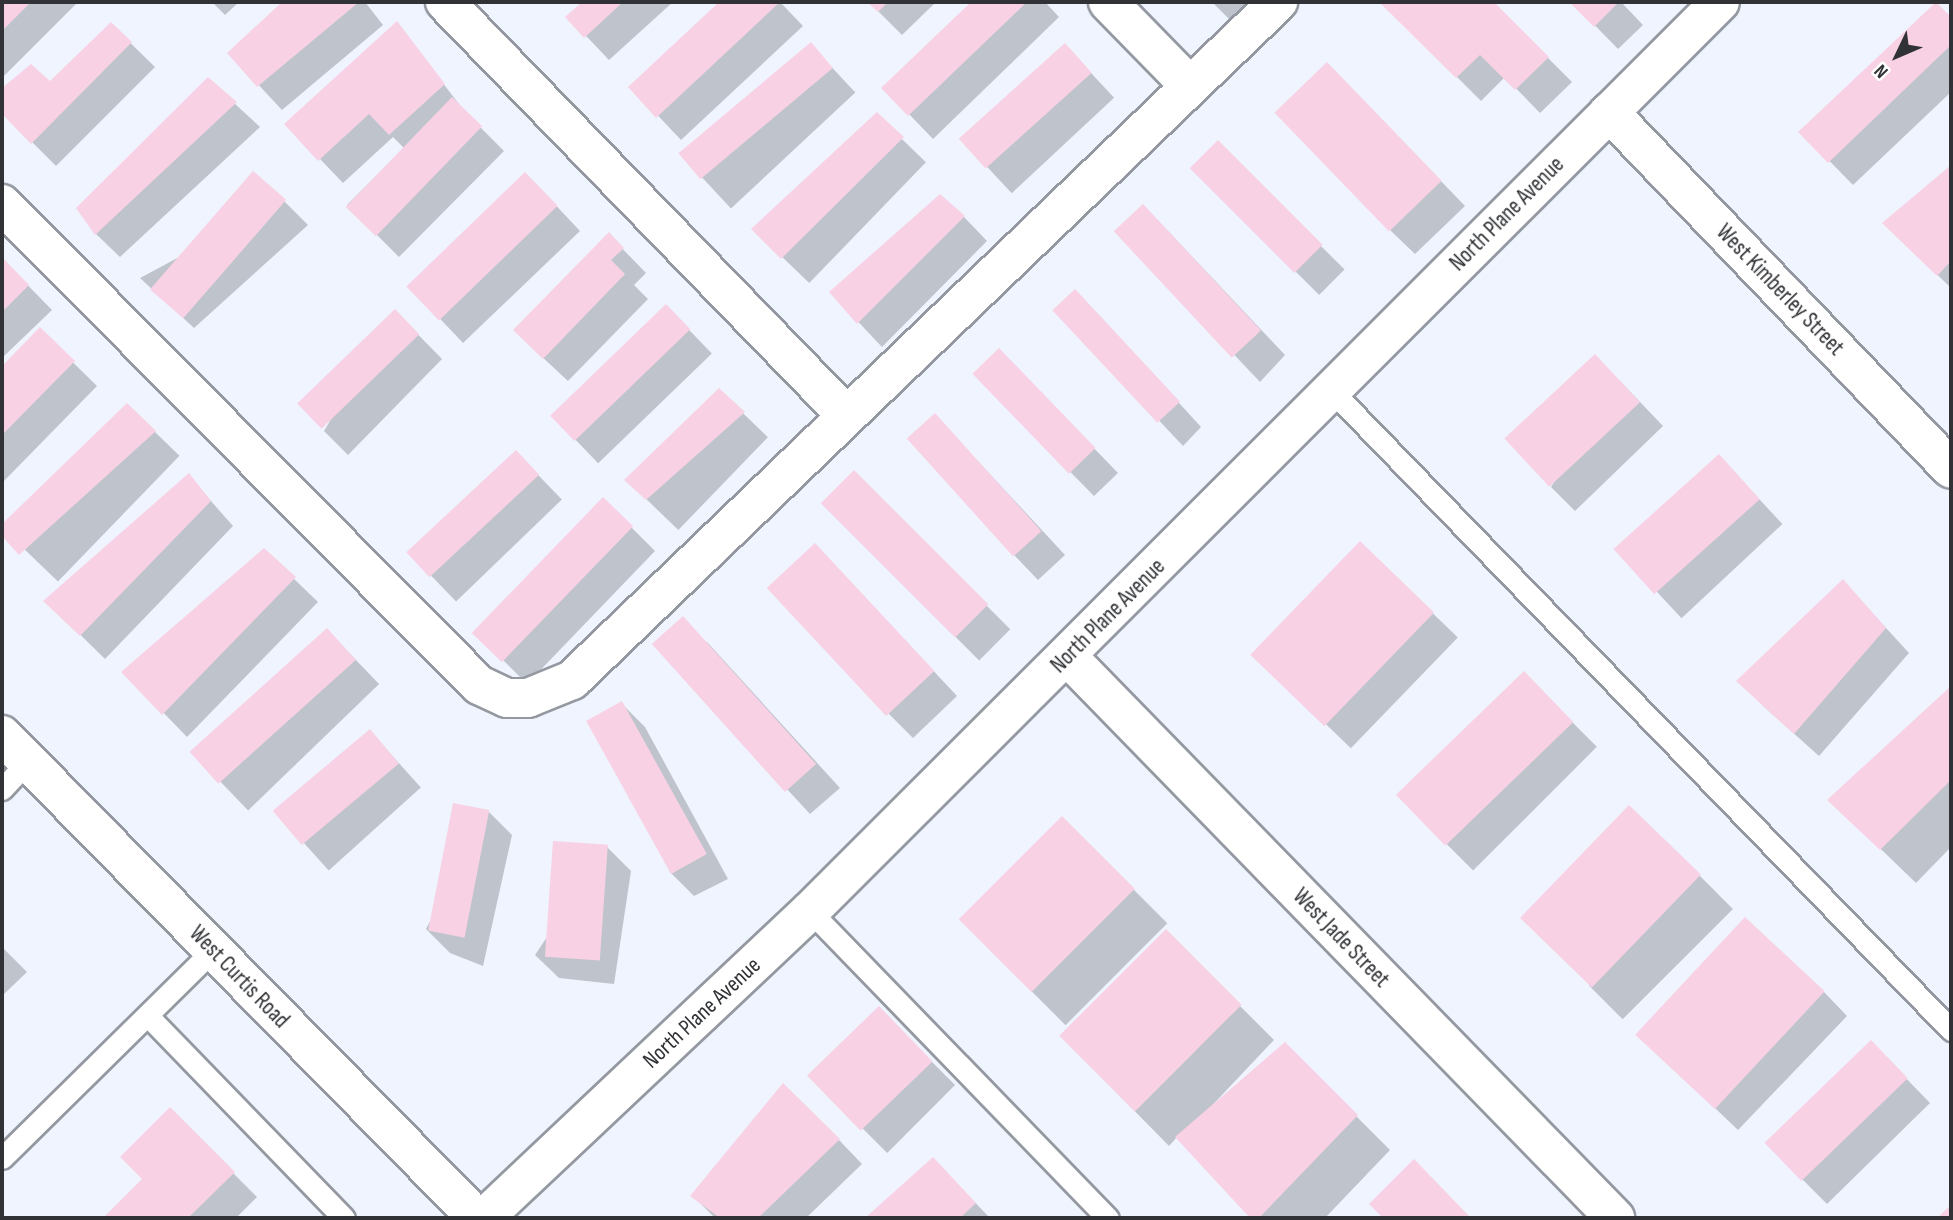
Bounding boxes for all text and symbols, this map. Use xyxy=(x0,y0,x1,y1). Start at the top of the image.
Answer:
north arrow xyxy=(1862,21,1932,91)
text: N xyxy=(1870,59,1893,83)
street label: North Plane Avenue xyxy=(1444,151,1570,277)
street label: West Kimberley Street xyxy=(1710,219,1850,361)
street label: North Plane Avenue xyxy=(1045,553,1171,679)
street label: West Jade Street xyxy=(1287,883,1395,993)
street label: West Curtis Road xyxy=(183,920,295,1034)
street label: North Plane Avenue xyxy=(638,952,766,1074)

